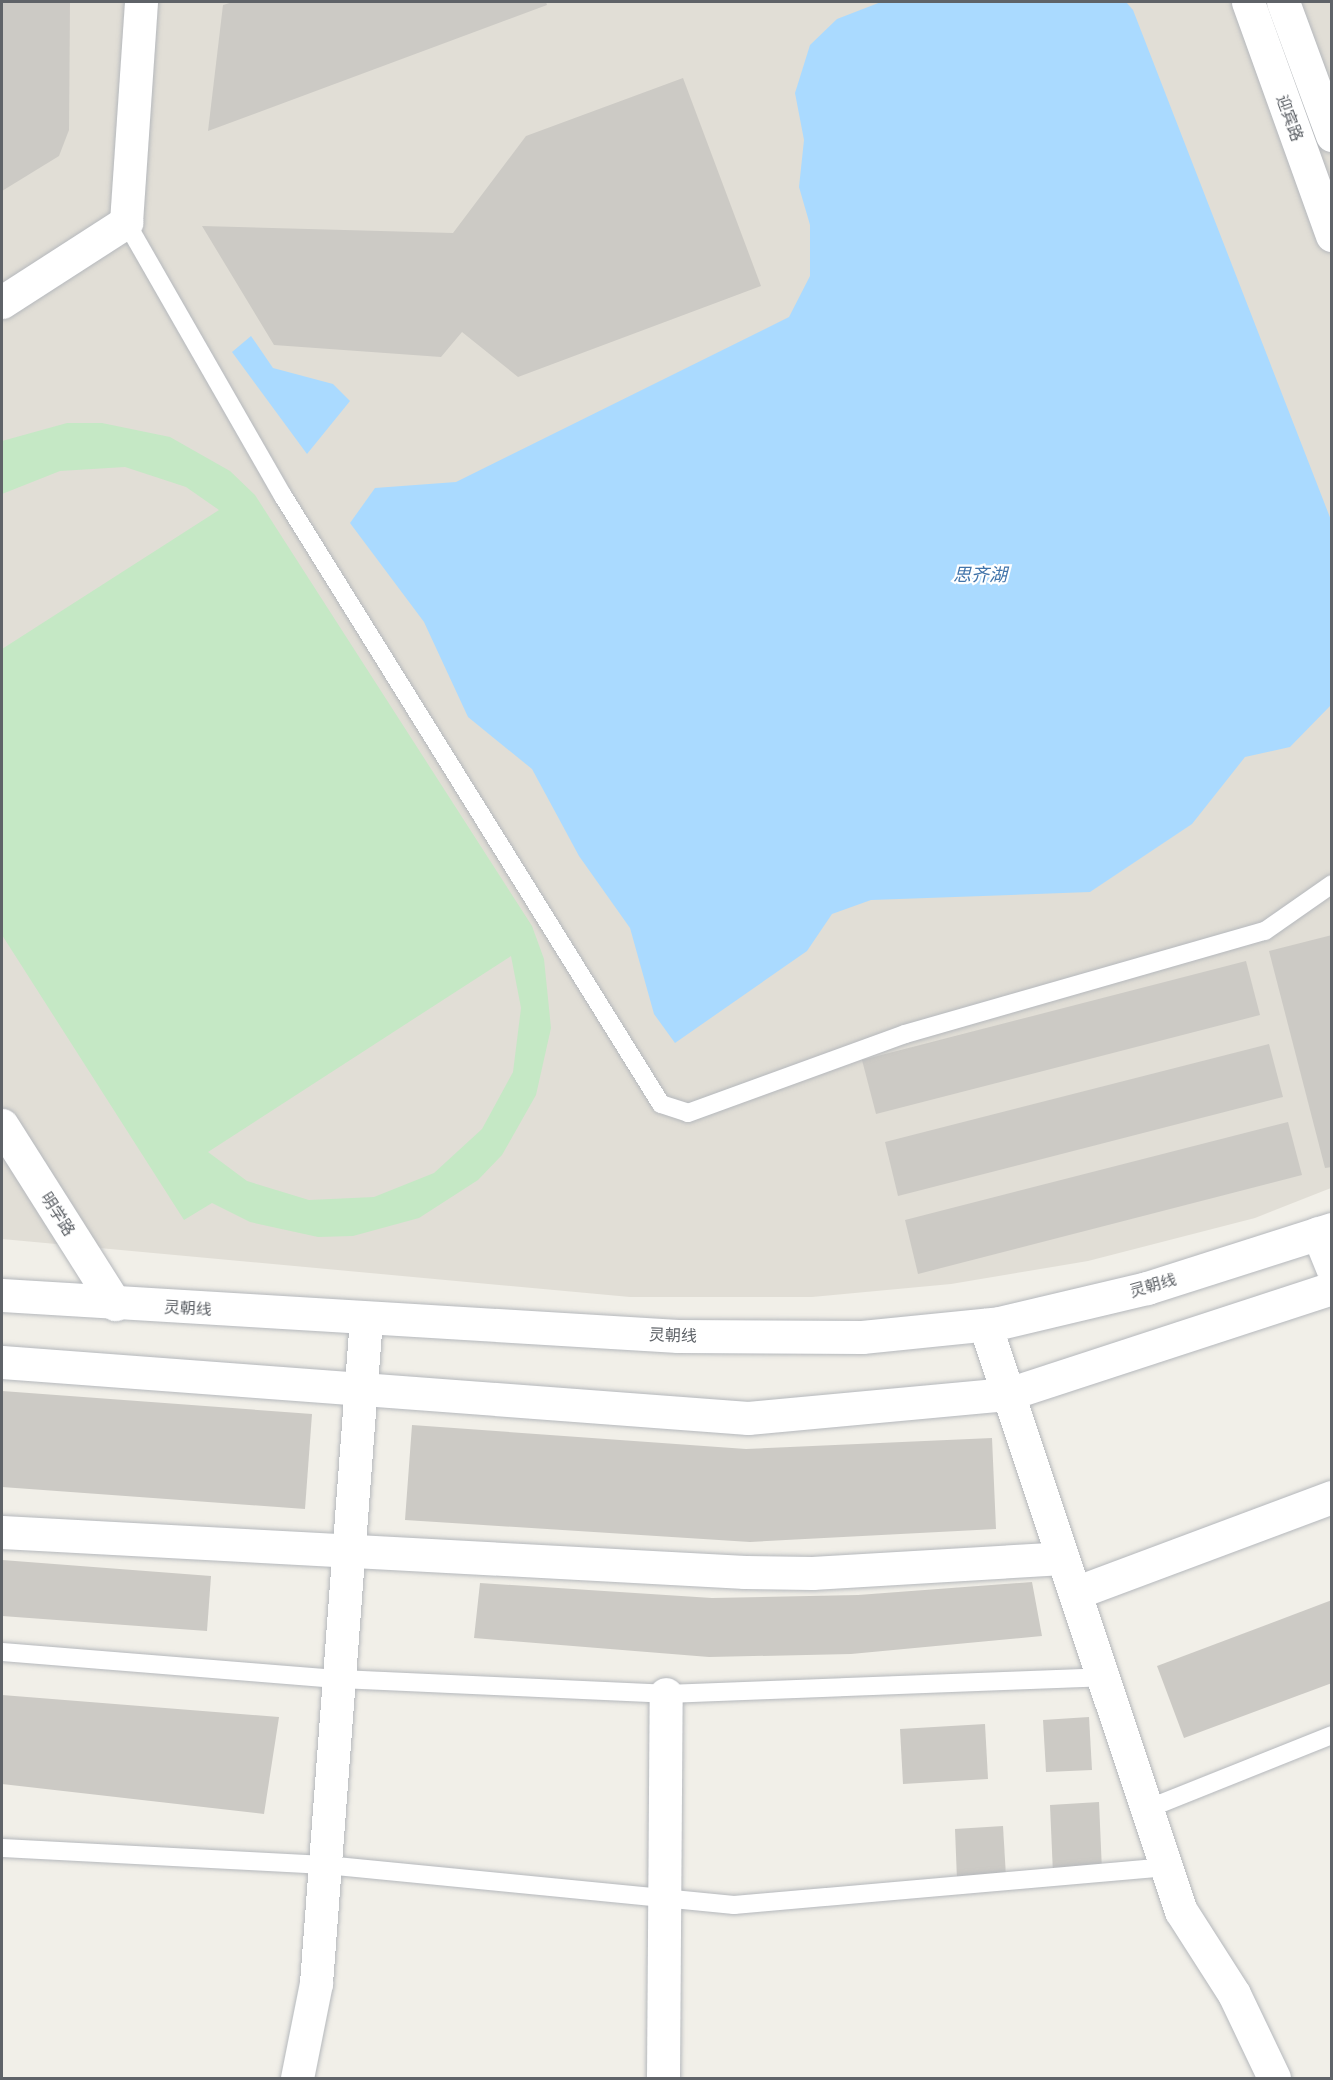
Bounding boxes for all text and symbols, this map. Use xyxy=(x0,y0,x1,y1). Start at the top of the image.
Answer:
street label: 迎宾路 xyxy=(1273,92,1307,144)
water label: 思齐湖 xyxy=(953,563,1007,585)
street label: 明学路 xyxy=(37,1189,79,1239)
street label: 灵朝线 xyxy=(1127,1269,1179,1301)
street label: 灵朝线 xyxy=(164,1297,212,1319)
street label: 灵朝线 xyxy=(649,1325,697,1345)

